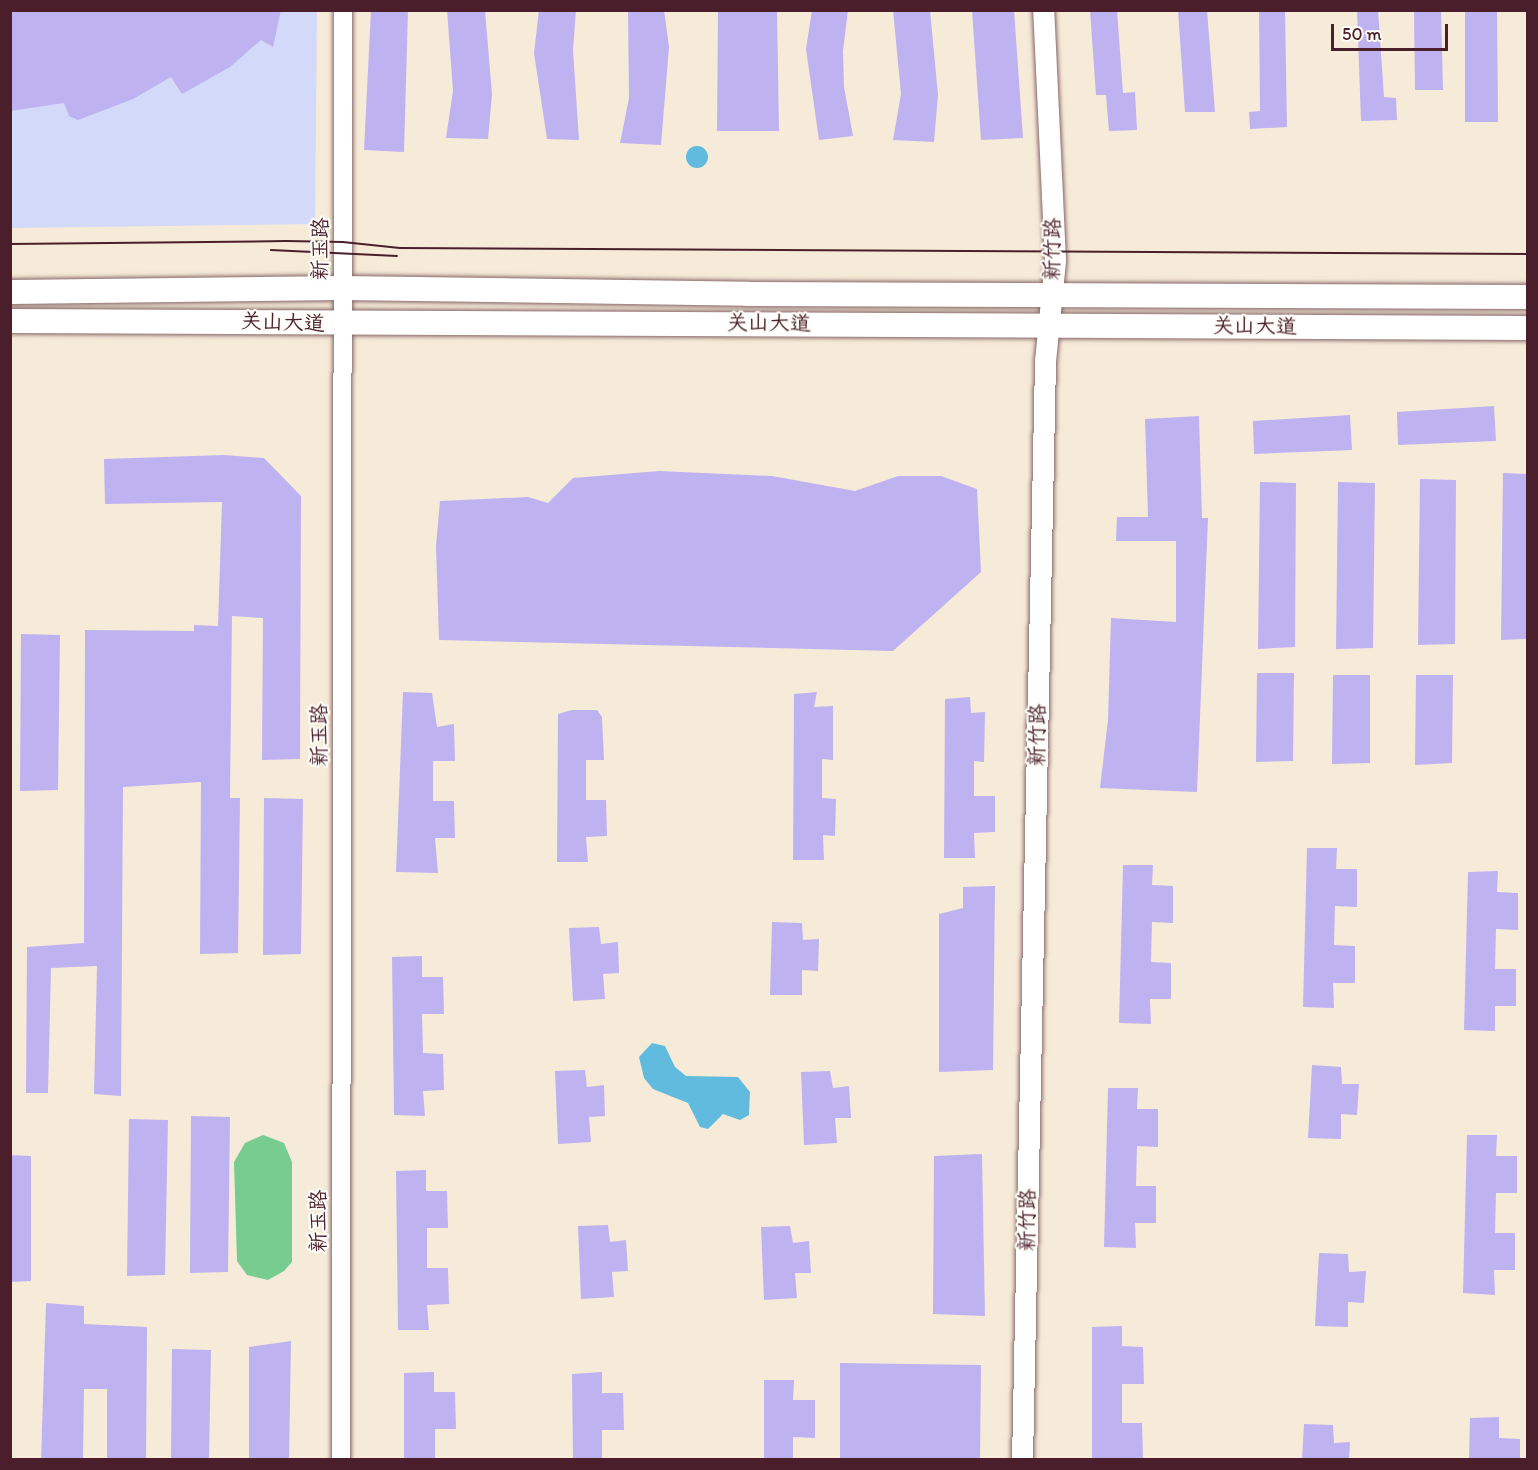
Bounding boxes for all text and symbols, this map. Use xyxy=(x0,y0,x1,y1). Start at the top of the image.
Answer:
scale bar xyxy=(1334,12,1451,50)
text: 50 m xyxy=(1342,23,1382,45)
street label: 新玉路 xyxy=(307,217,333,281)
street label: 新竹路 xyxy=(1039,217,1065,281)
street label: 关山大道 xyxy=(241,308,325,336)
street label: 关山大道 xyxy=(727,310,811,336)
street label: 关山大道 xyxy=(1213,313,1297,339)
street label: 新竹路 xyxy=(1024,703,1050,767)
street label: 新玉路 xyxy=(306,704,332,766)
street label: 新竹路 xyxy=(1014,1188,1040,1252)
street label: 新玉路 xyxy=(305,1190,331,1252)

